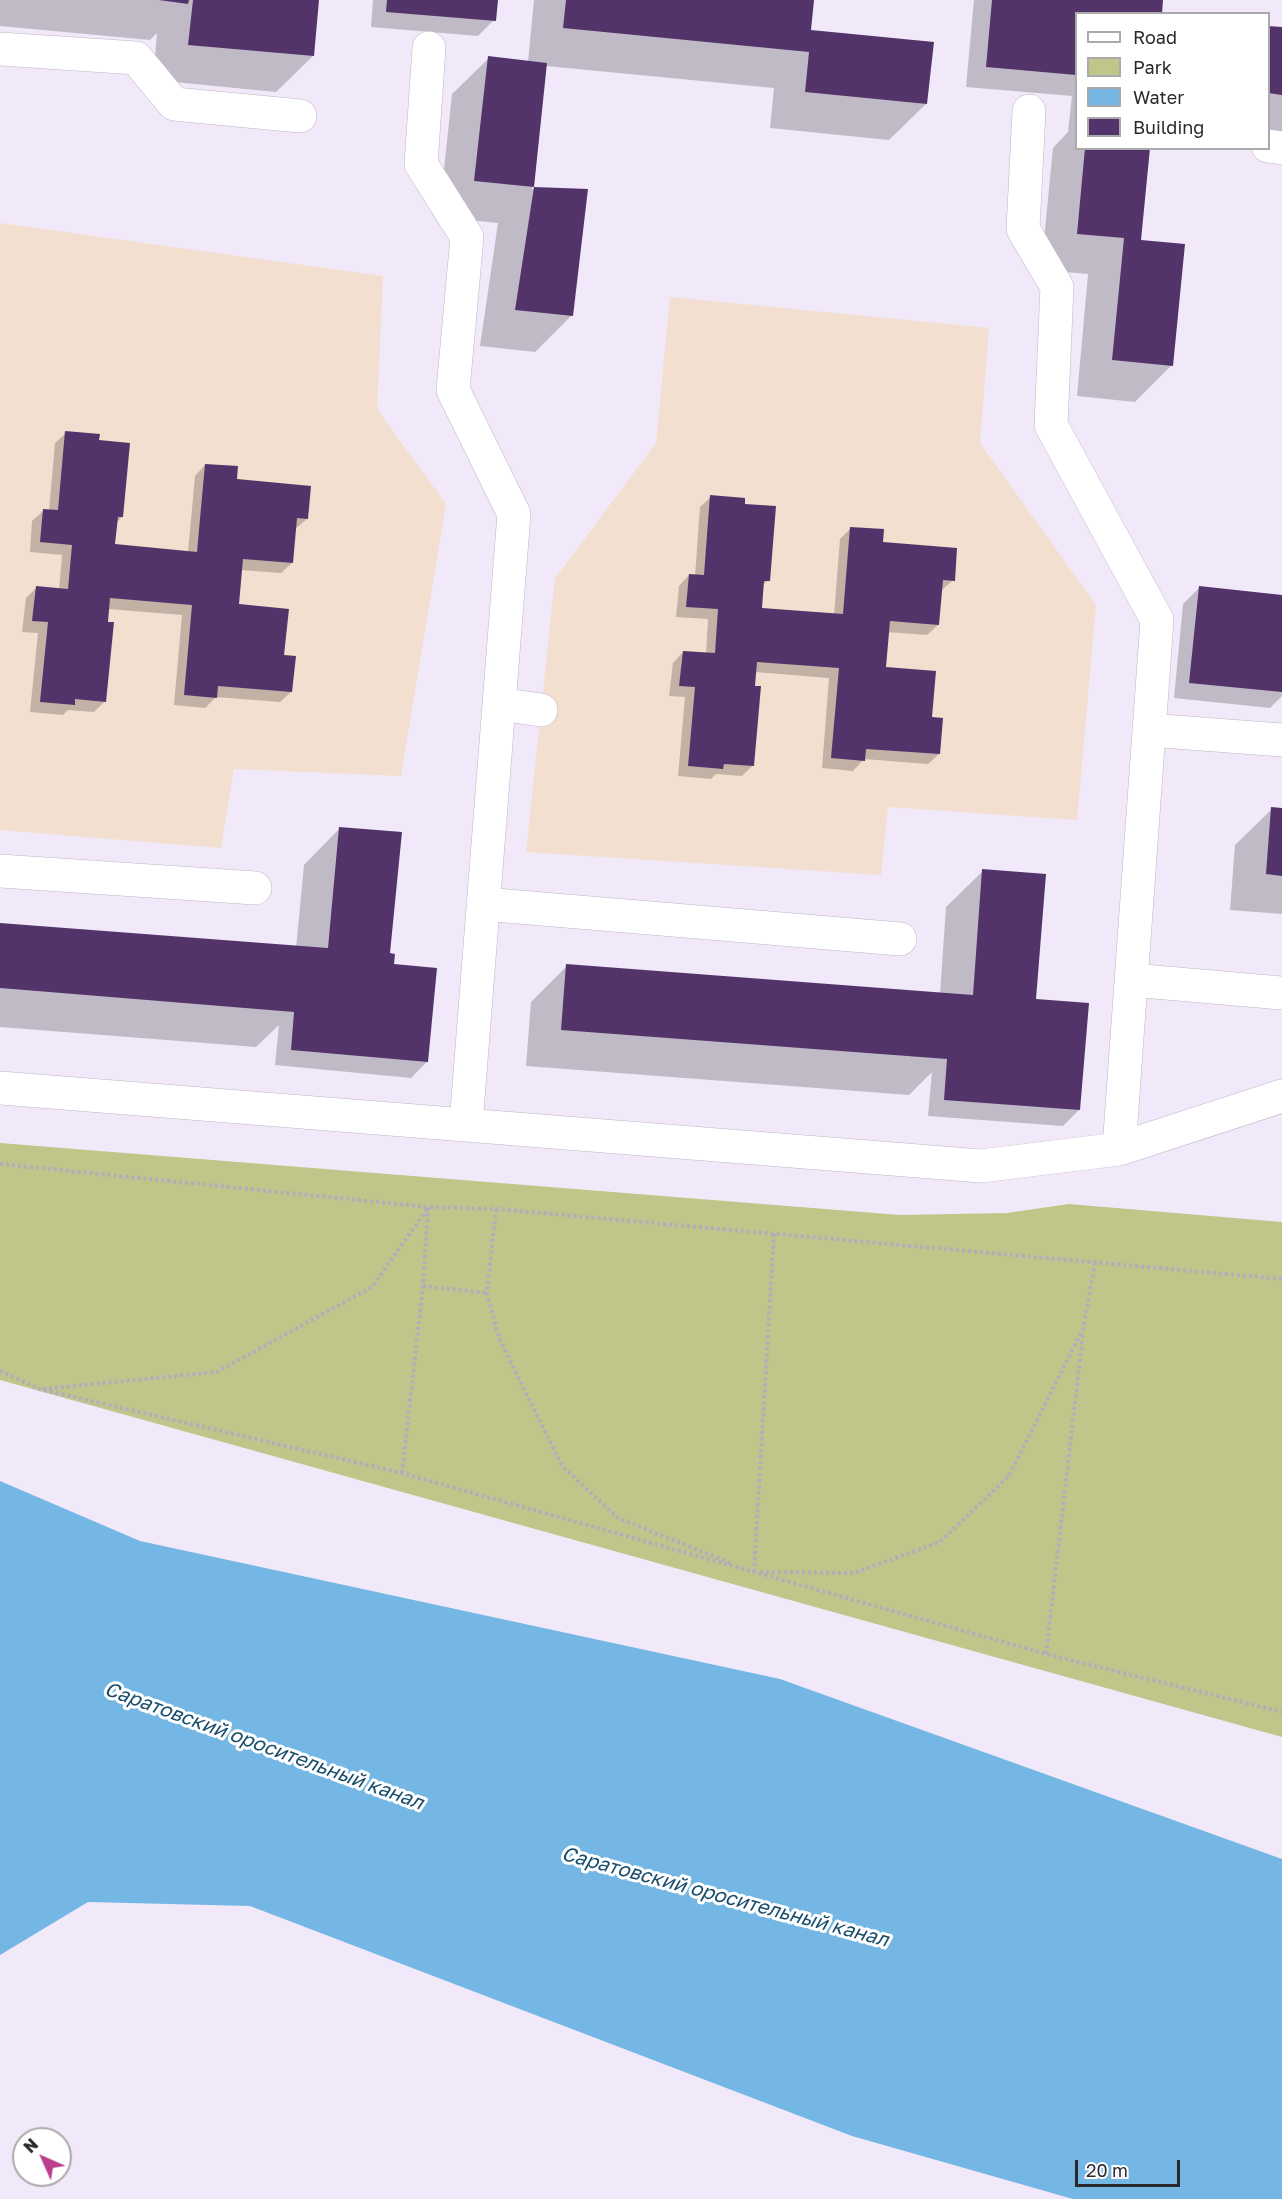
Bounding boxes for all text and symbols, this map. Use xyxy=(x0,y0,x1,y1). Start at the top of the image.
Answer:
legend xyxy=(1075,12,1270,150)
text: Road xyxy=(1133,26,1177,48)
text: Park xyxy=(1133,56,1172,78)
text: Water xyxy=(1133,86,1184,108)
text: Building xyxy=(1133,116,1204,138)
water label: Саратовский оросительный канал xyxy=(101,1677,427,1815)
water label: Саратовский оросительный канал xyxy=(559,1842,891,1952)
north arrow xyxy=(12,2127,72,2187)
text: N xyxy=(19,2134,42,2157)
scale bar xyxy=(1078,2148,1183,2186)
text: 20 m xyxy=(1086,2159,1128,2181)

